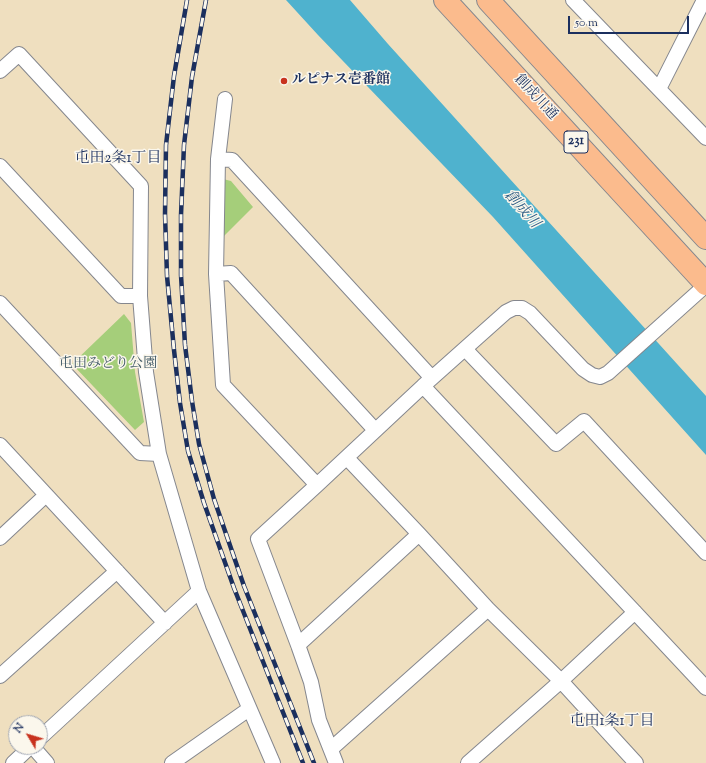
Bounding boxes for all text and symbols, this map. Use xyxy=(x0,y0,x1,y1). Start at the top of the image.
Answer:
scale bar xyxy=(570,8,691,34)
text: 50 m xyxy=(575,14,598,32)
street label: 創成川通 xyxy=(510,72,560,124)
place label: ルピナス壱番館 xyxy=(292,73,390,89)
marker: ルピナス壱番館 xyxy=(279,76,289,86)
road number: 231 xyxy=(564,131,588,153)
district label: 屯田2条1丁目 xyxy=(74,150,162,168)
water label: 創成川 xyxy=(499,187,543,233)
park label: 屯田みどり公園 xyxy=(59,357,157,373)
district label: 屯田1条1丁目 xyxy=(569,713,655,731)
north arrow xyxy=(8,715,48,755)
text: N xyxy=(10,720,28,737)

